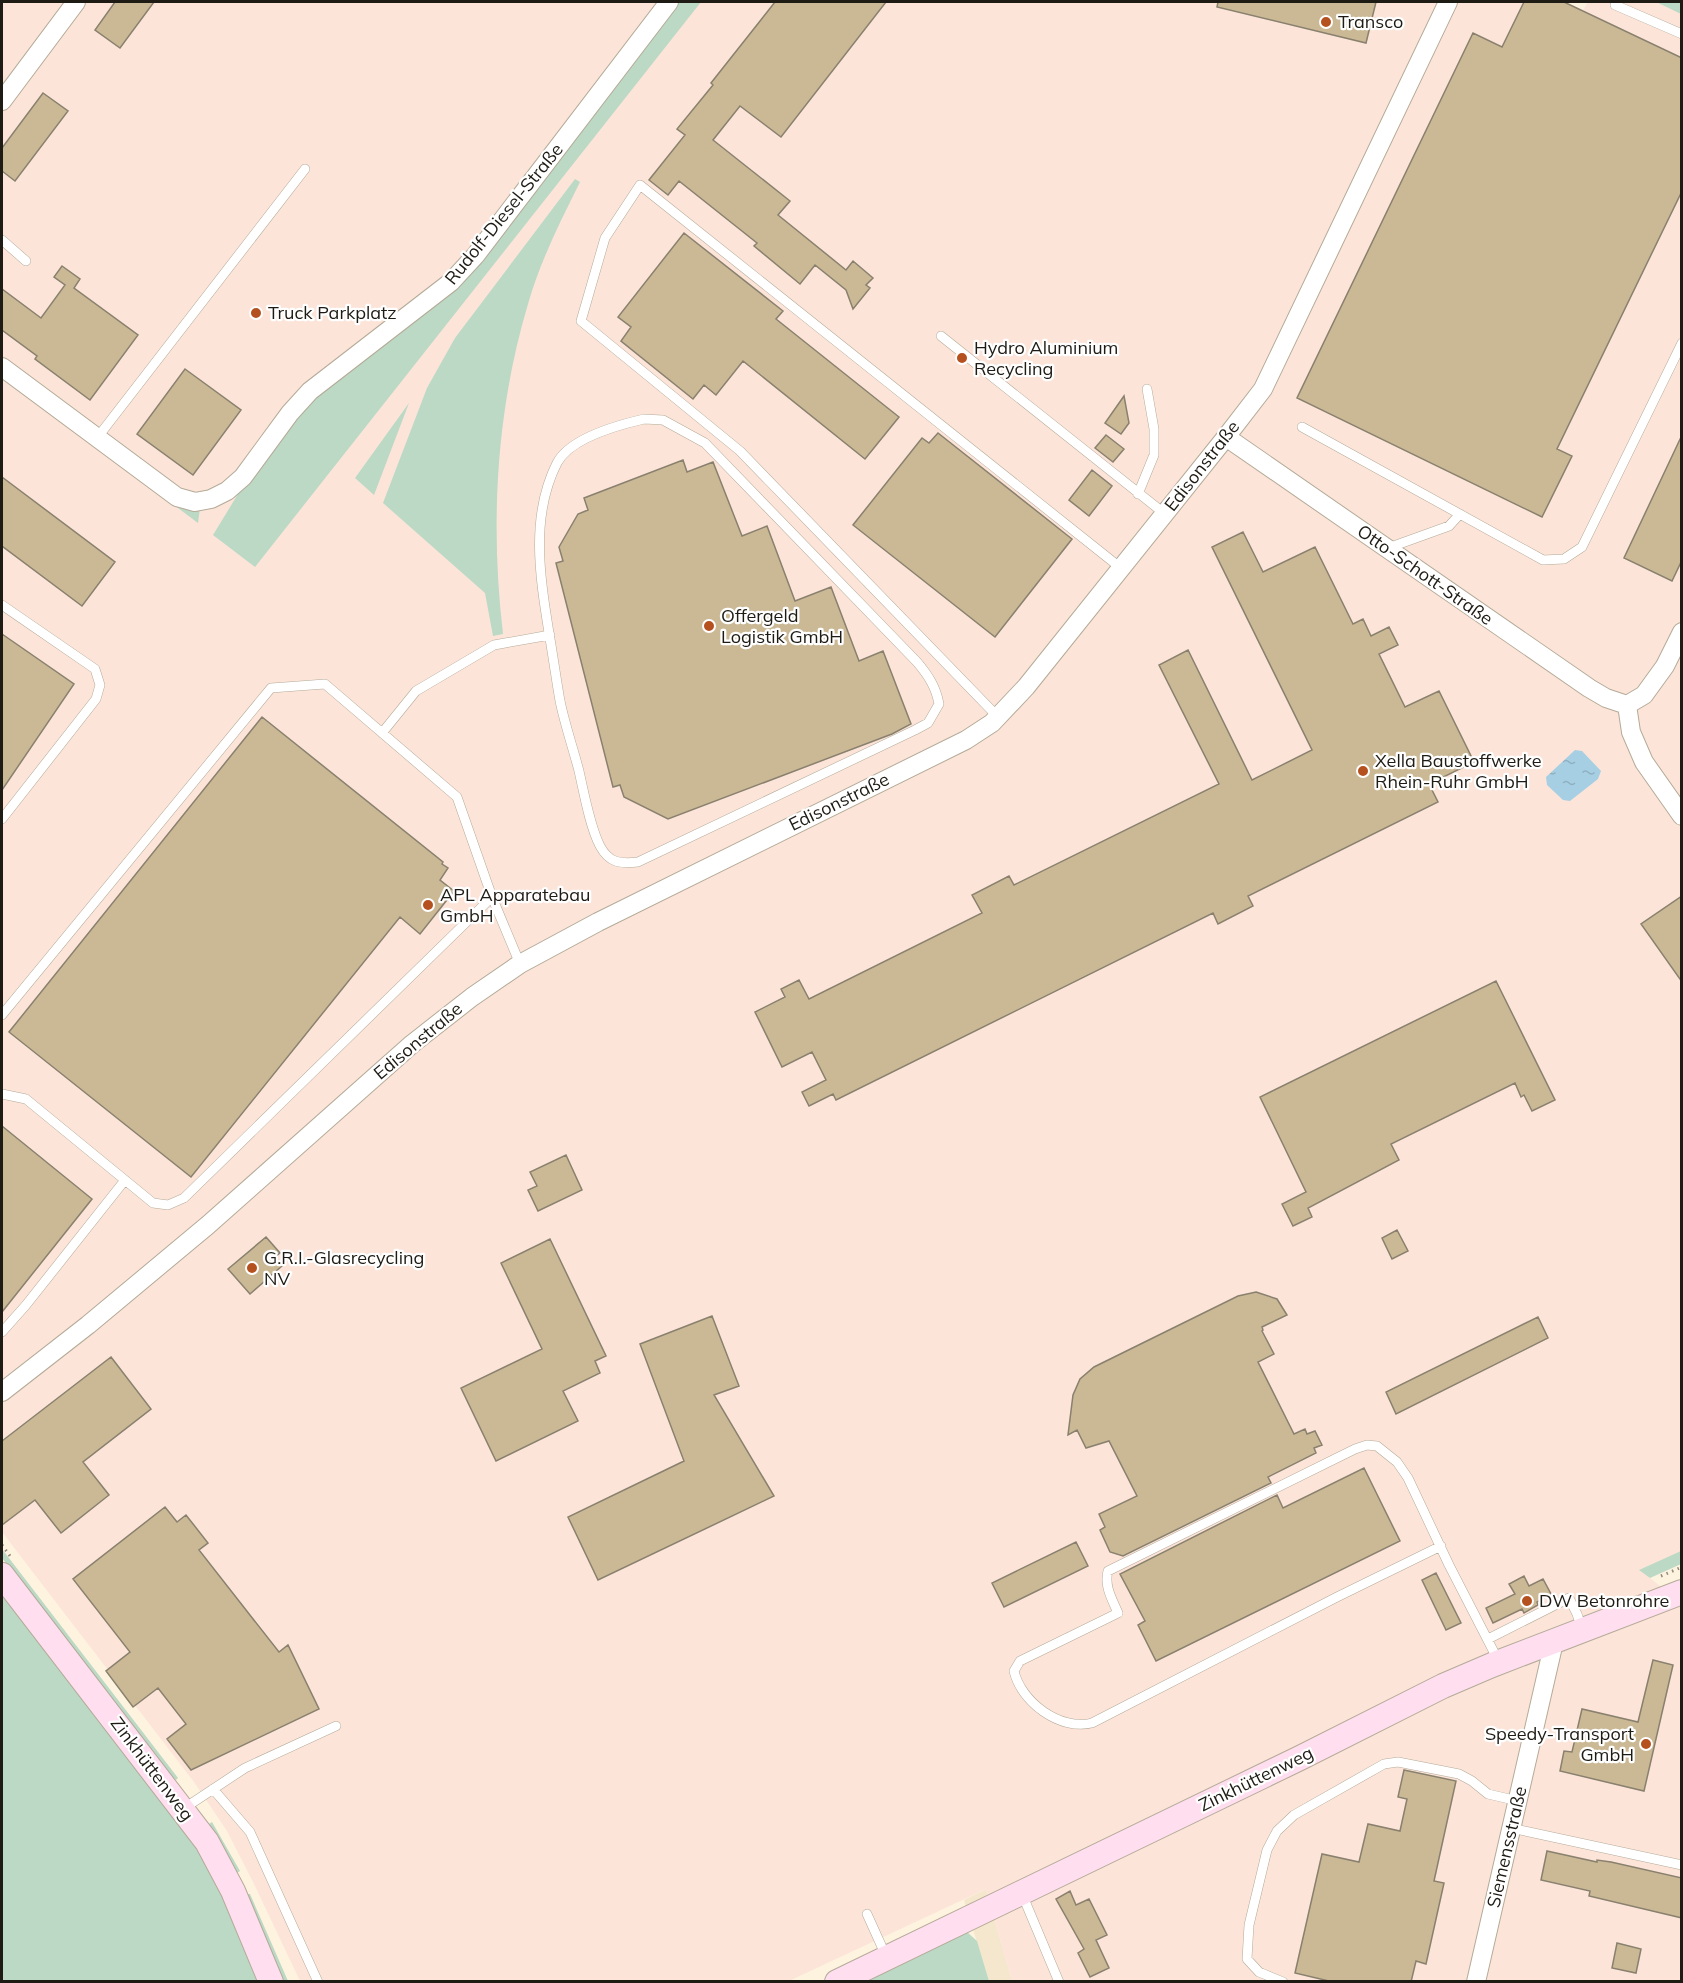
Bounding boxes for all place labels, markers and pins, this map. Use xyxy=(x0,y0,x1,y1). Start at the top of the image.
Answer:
place label: Transco xyxy=(1338,10,1403,33)
marker: Transco xyxy=(1319,15,1333,29)
place label: Truck Parkplatz xyxy=(268,301,397,324)
marker: Truck Parkplatz xyxy=(249,306,263,320)
place label: Hydro Aluminium Recycling xyxy=(974,336,1118,380)
marker: Hydro Aluminium Recycling xyxy=(955,351,969,365)
place label: Offergeld Logistik GmbH xyxy=(721,604,843,648)
marker: Offergeld Logistik GmbH xyxy=(702,619,716,633)
place label: Xella Baustoffwerke Rhein-Ruhr GmbH xyxy=(1375,749,1542,793)
marker: Xella Baustoffwerke Rhein-Ruhr GmbH xyxy=(1356,764,1370,778)
place label: APL Apparatebau GmbH xyxy=(440,883,590,927)
marker: APL Apparatebau GmbH xyxy=(421,898,435,912)
place label: G.R.I.-Glasrecycling NV xyxy=(264,1246,424,1290)
marker: G.R.I.-Glasrecycling NV xyxy=(245,1261,259,1275)
place label: DW Betonrohre xyxy=(1539,1589,1669,1612)
marker: DW Betonrohre xyxy=(1520,1594,1534,1608)
place label: Speedy-Transport GmbH xyxy=(1485,1722,1634,1766)
marker: Speedy-Transport GmbH xyxy=(1639,1737,1653,1751)

